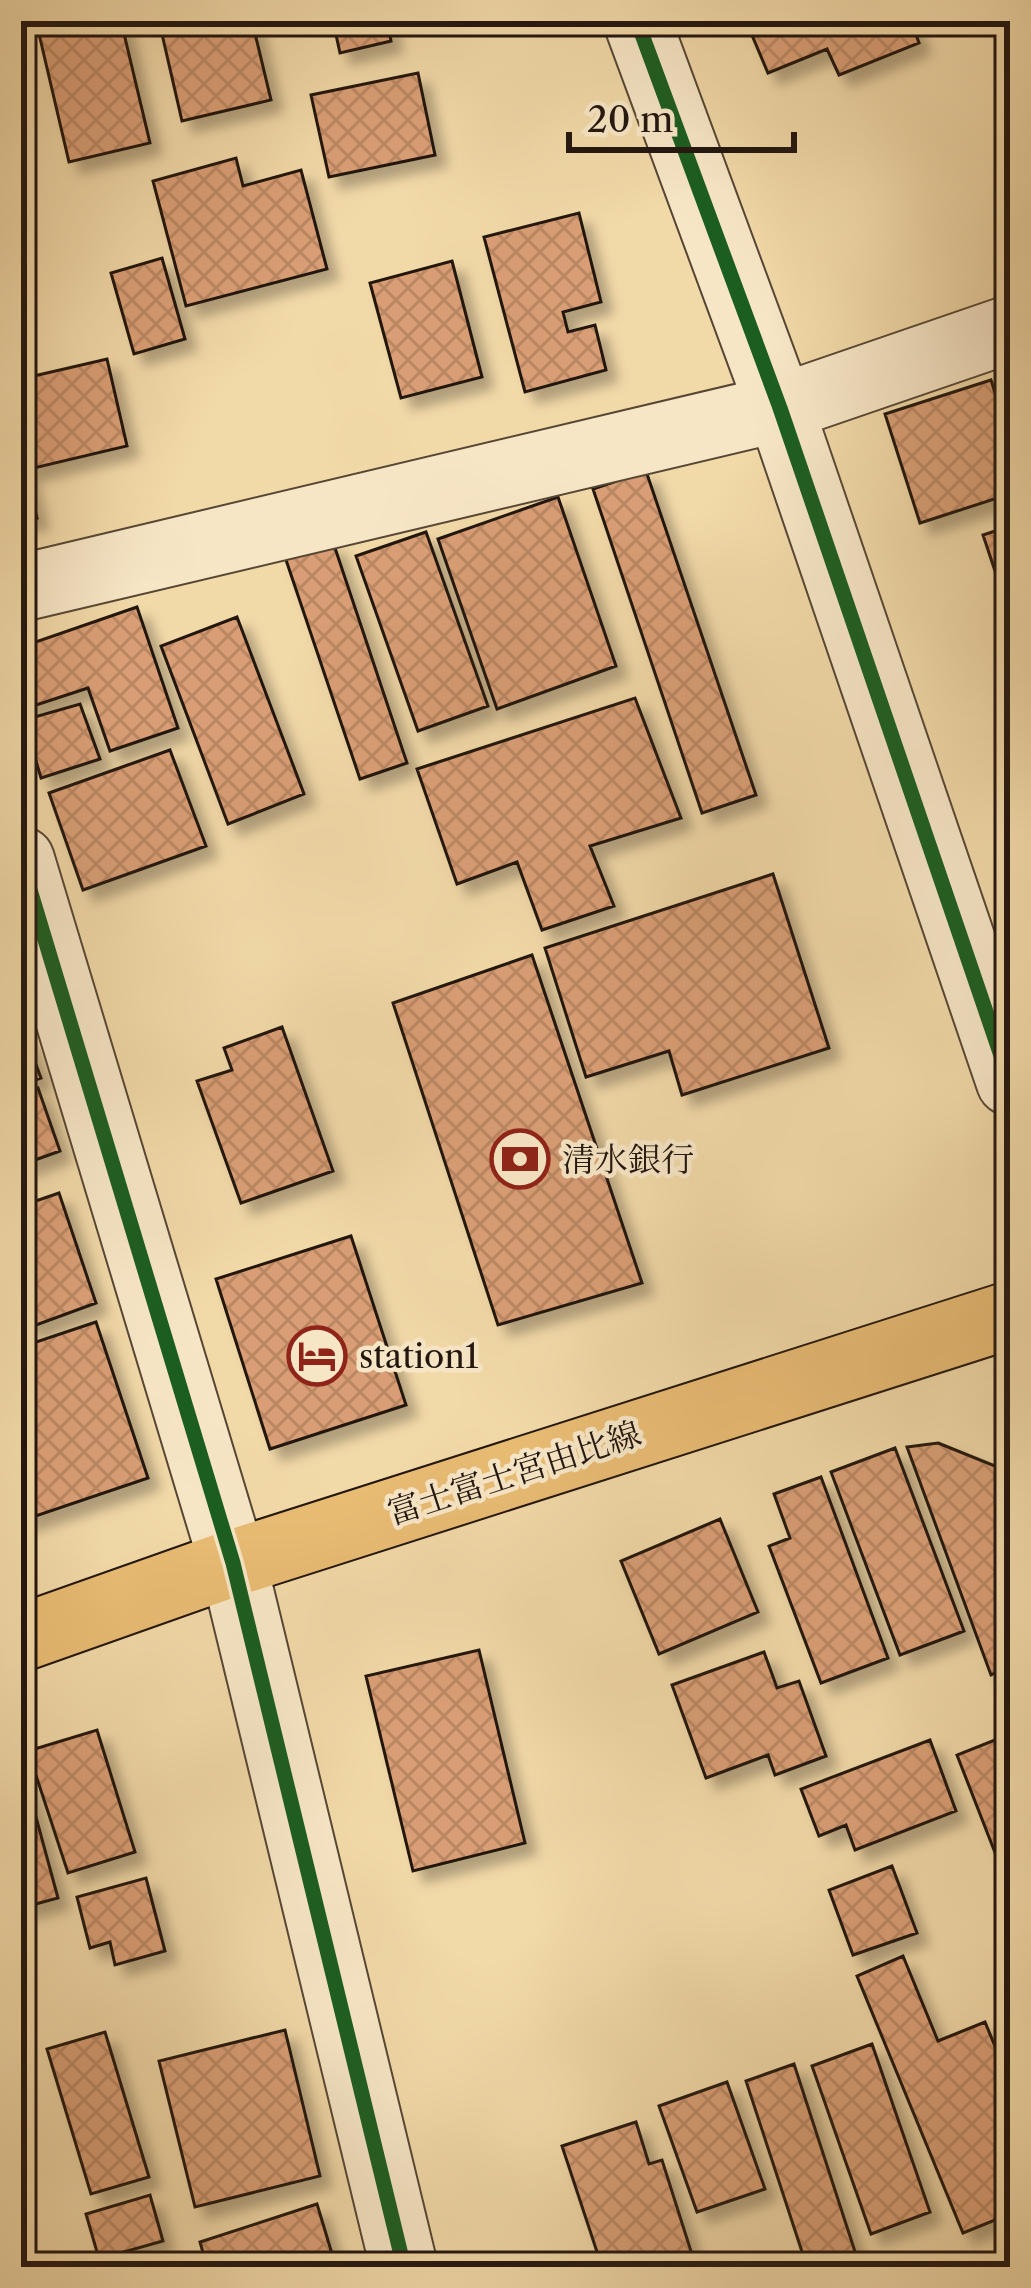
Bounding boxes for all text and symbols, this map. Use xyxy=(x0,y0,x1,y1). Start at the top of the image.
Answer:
scale bar xyxy=(569,78,794,152)
text: 20 m xyxy=(587,97,674,141)
bank icon: 清水銀行 xyxy=(489,1128,551,1190)
place label: 清水銀行 xyxy=(562,1139,694,1180)
hotel icon: station1 xyxy=(286,1325,348,1387)
place label: station1 xyxy=(359,1336,479,1377)
street label: 富士富士宮由比線 xyxy=(382,1413,646,1533)

